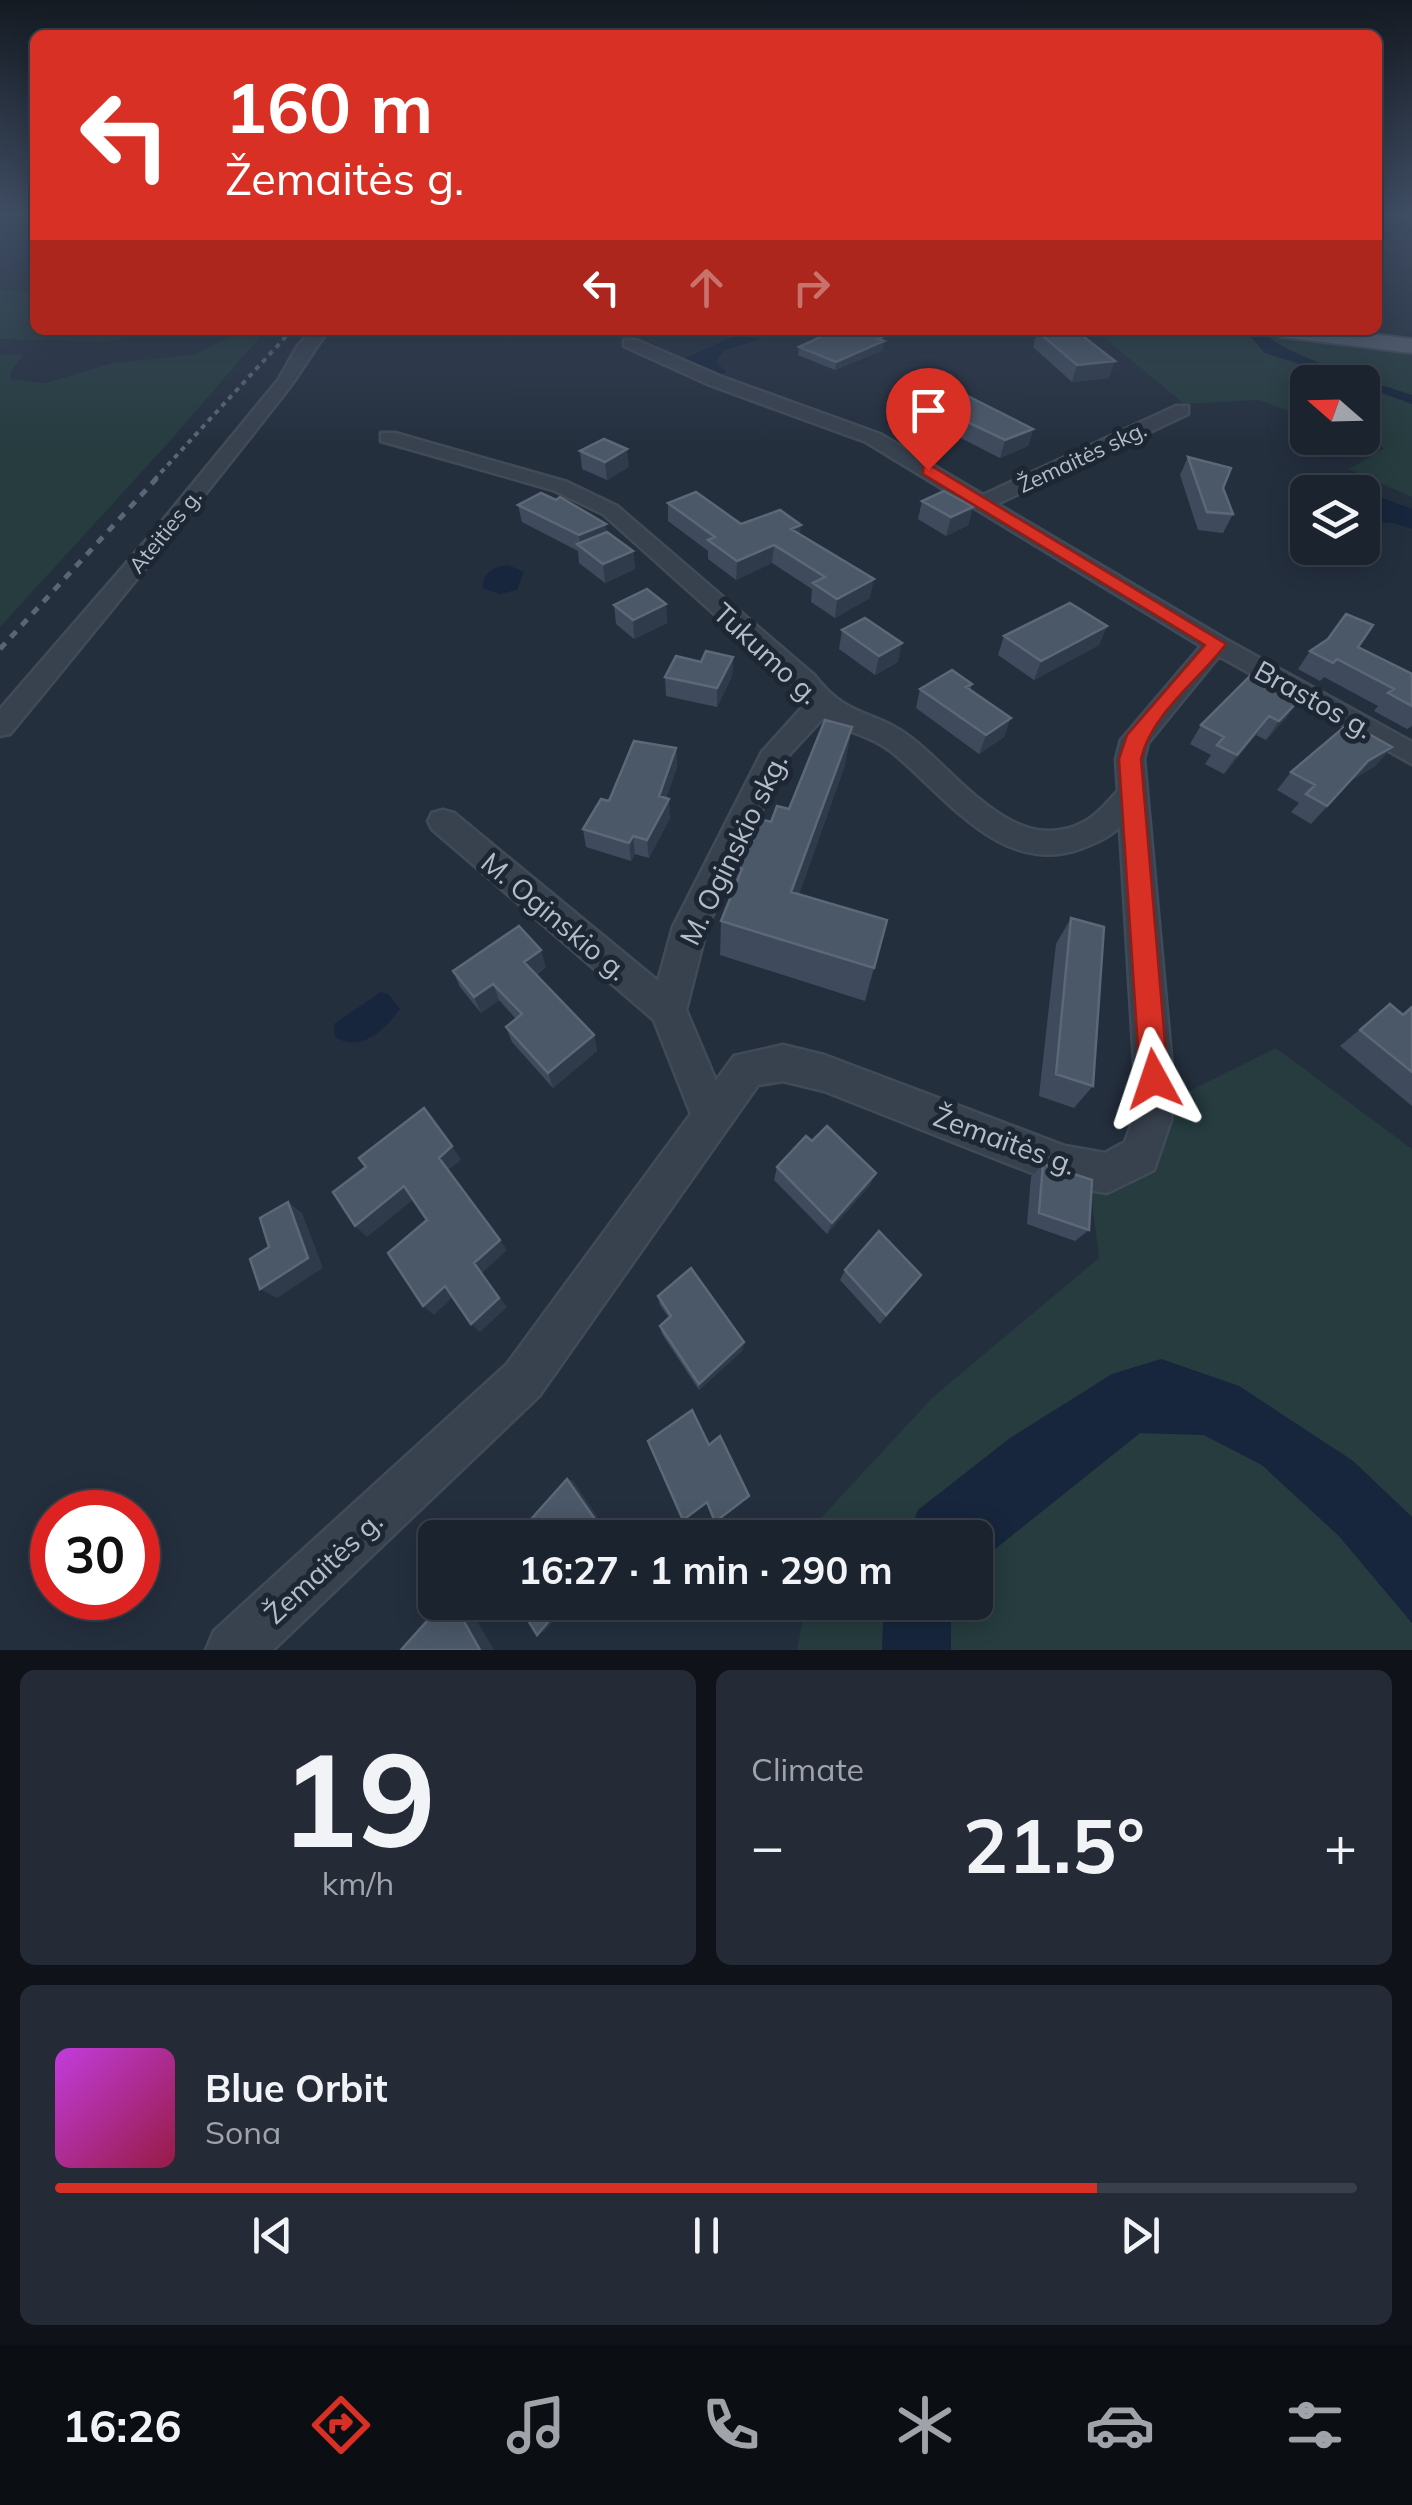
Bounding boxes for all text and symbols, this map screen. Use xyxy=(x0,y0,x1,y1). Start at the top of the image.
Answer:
text: 160 m xyxy=(225,63,433,151)
icon: left xyxy=(60,70,190,200)
text: Žemaitės g. xyxy=(225,150,464,206)
icon: left xyxy=(574,260,629,315)
icon: ahead xyxy=(679,260,734,315)
icon: right xyxy=(784,260,839,315)
north arrow xyxy=(1290,365,1380,455)
map controls xyxy=(1290,365,1380,565)
pin xyxy=(886,368,971,471)
icon: arrive xyxy=(901,383,956,438)
street label: Žemaitės skg. xyxy=(1013,415,1151,499)
button: layers xyxy=(1290,475,1380,565)
street label: Ateities g. xyxy=(122,483,208,579)
street label: Tukumo g. xyxy=(707,595,827,711)
street label: Brastos g. xyxy=(1249,652,1379,746)
street label: M. Oginskio skg. xyxy=(672,748,794,950)
street label: M. Oginskio g. xyxy=(474,844,636,988)
position arrow xyxy=(1102,1027,1206,1131)
street label: Žemaitės g. xyxy=(929,1098,1081,1182)
speed limit sign: 30 xyxy=(30,1490,160,1620)
street label: Žemaitės g. xyxy=(257,1503,389,1631)
text: 16:27 · 1 min · 290 m xyxy=(518,1546,893,1594)
text: 19 xyxy=(280,1716,436,1880)
text: Climate xyxy=(751,1749,864,1789)
text: 21.5° xyxy=(963,1798,1145,1892)
text: − xyxy=(751,1811,784,1880)
text: + xyxy=(1324,1811,1357,1880)
text: km/h xyxy=(322,1863,394,1903)
text: Blue Orbit xyxy=(205,2064,388,2112)
text: Sona xyxy=(205,2112,281,2152)
icon: previous xyxy=(245,2208,300,2263)
icon: pause xyxy=(679,2208,734,2263)
icon: next xyxy=(1113,2208,1168,2263)
icon: directions xyxy=(306,2390,376,2460)
icon: music xyxy=(501,2390,571,2460)
icon: phone xyxy=(696,2390,766,2460)
icon: climate xyxy=(890,2390,960,2460)
icon: car xyxy=(1085,2390,1155,2460)
icon: filters xyxy=(1280,2390,1350,2460)
text: 16:26 xyxy=(62,2397,182,2453)

